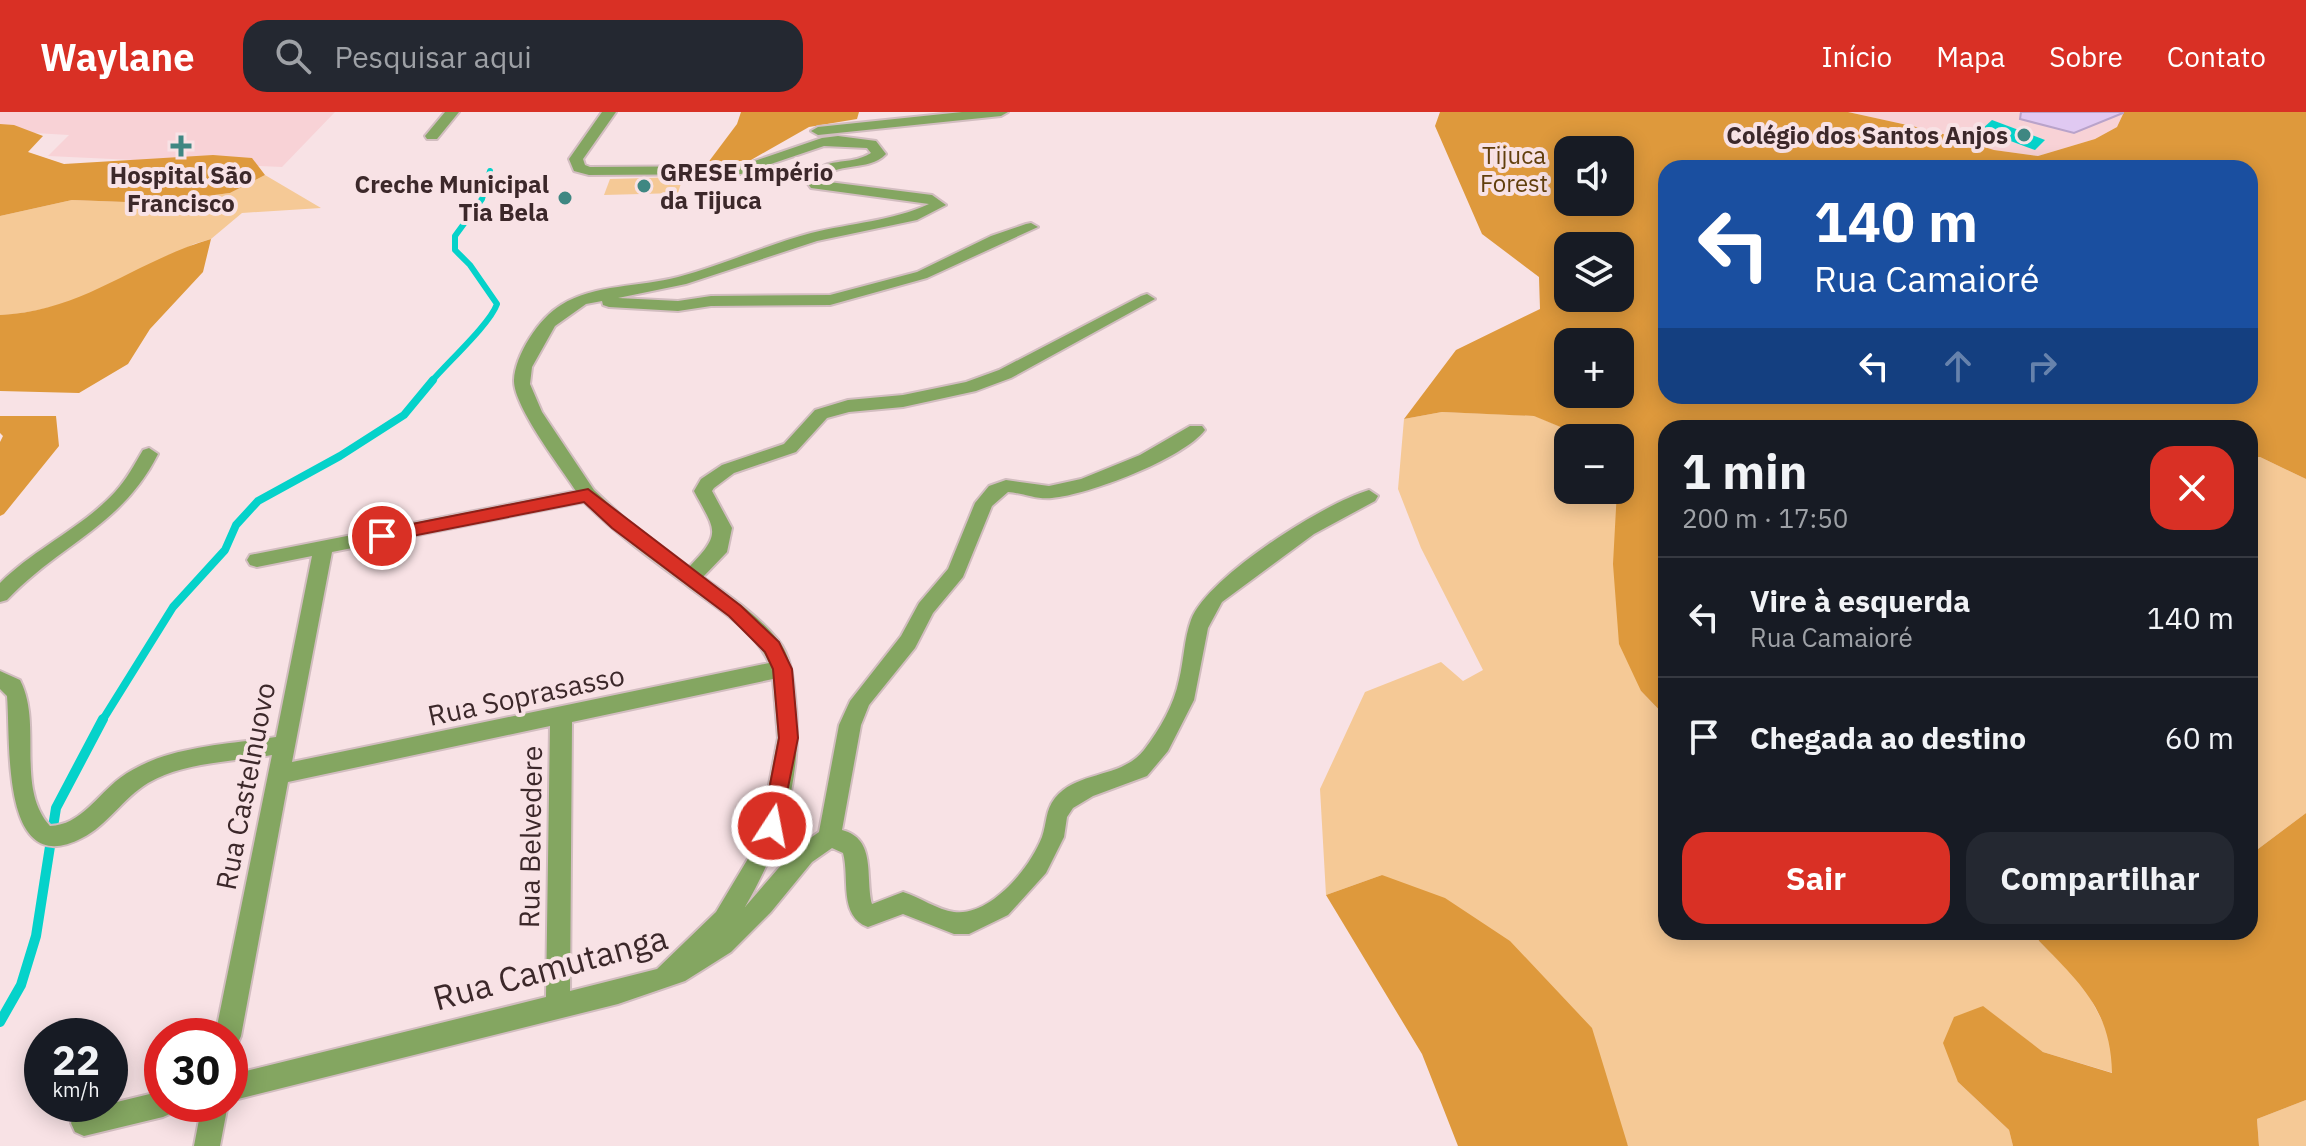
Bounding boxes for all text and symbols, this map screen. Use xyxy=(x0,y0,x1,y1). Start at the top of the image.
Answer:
search box xyxy=(243,20,803,92)
text: Waylane xyxy=(40,32,195,81)
icon: search xyxy=(271,34,315,78)
text: Pesquisar aqui xyxy=(335,37,532,76)
text: Início xyxy=(1821,38,1892,75)
text: Mapa xyxy=(1936,38,2005,75)
text: Sobre xyxy=(2049,38,2123,75)
text: Contato xyxy=(2167,38,2266,75)
place label: Colégio dos Santos Anjos xyxy=(1726,119,2008,151)
marker: Colégio dos Santos Anjos xyxy=(2015,126,2033,144)
marker: Hospital São Francisco xyxy=(170,135,192,157)
map controls xyxy=(1554,136,1634,504)
button: sound xyxy=(1554,136,1634,216)
park label: Tijuca Forest xyxy=(1480,139,1548,199)
place label: GRESE Império da Tijuca xyxy=(660,156,833,216)
place label: Hospital São Francisco xyxy=(110,159,252,219)
place label: Creche Municipal Tia Bela xyxy=(355,168,549,228)
marker: GRESE Império da Tijuca xyxy=(635,177,653,195)
text: 140 m xyxy=(1814,185,1978,257)
marker: Creche Municipal Tia Bela xyxy=(556,189,574,207)
icon: left xyxy=(1682,192,1786,296)
button: layers xyxy=(1554,232,1634,312)
text: Rua Camaioré xyxy=(1814,255,2039,302)
button: + xyxy=(1554,328,1634,408)
icon: left xyxy=(1852,344,1896,388)
icon: ahead xyxy=(1936,344,1980,388)
icon: right xyxy=(2020,344,2064,388)
button: − xyxy=(1554,424,1634,504)
text: 1 min xyxy=(1682,440,1807,502)
button: close xyxy=(2150,446,2234,530)
text: 200 m · 17:50 xyxy=(1682,501,1848,535)
pin xyxy=(348,502,416,570)
icon: arrive xyxy=(360,514,404,558)
text: Vire à esquerda xyxy=(1750,581,1970,620)
icon: left xyxy=(1682,595,1726,639)
text: 140 m xyxy=(2147,598,2234,637)
text: Rua Camaioré xyxy=(1750,620,1913,654)
street label: Rua Soprasasso xyxy=(424,656,628,734)
street label: Rua Castelnuovo xyxy=(207,679,283,893)
icon: arrive xyxy=(1682,715,1726,759)
text: Chegada ao destino xyxy=(1750,718,2026,757)
text: 60 m xyxy=(2165,718,2234,757)
street label: Rua Belvedere xyxy=(510,745,550,929)
position arrow xyxy=(730,784,814,868)
button: Sair xyxy=(1682,832,1950,924)
button: Compartilhar xyxy=(1966,832,2234,924)
street label: Rua Camutanga xyxy=(428,915,672,1019)
speed limit sign: 30 xyxy=(144,1018,248,1122)
text: 22 xyxy=(52,1034,100,1086)
text: km/h xyxy=(52,1076,100,1103)

